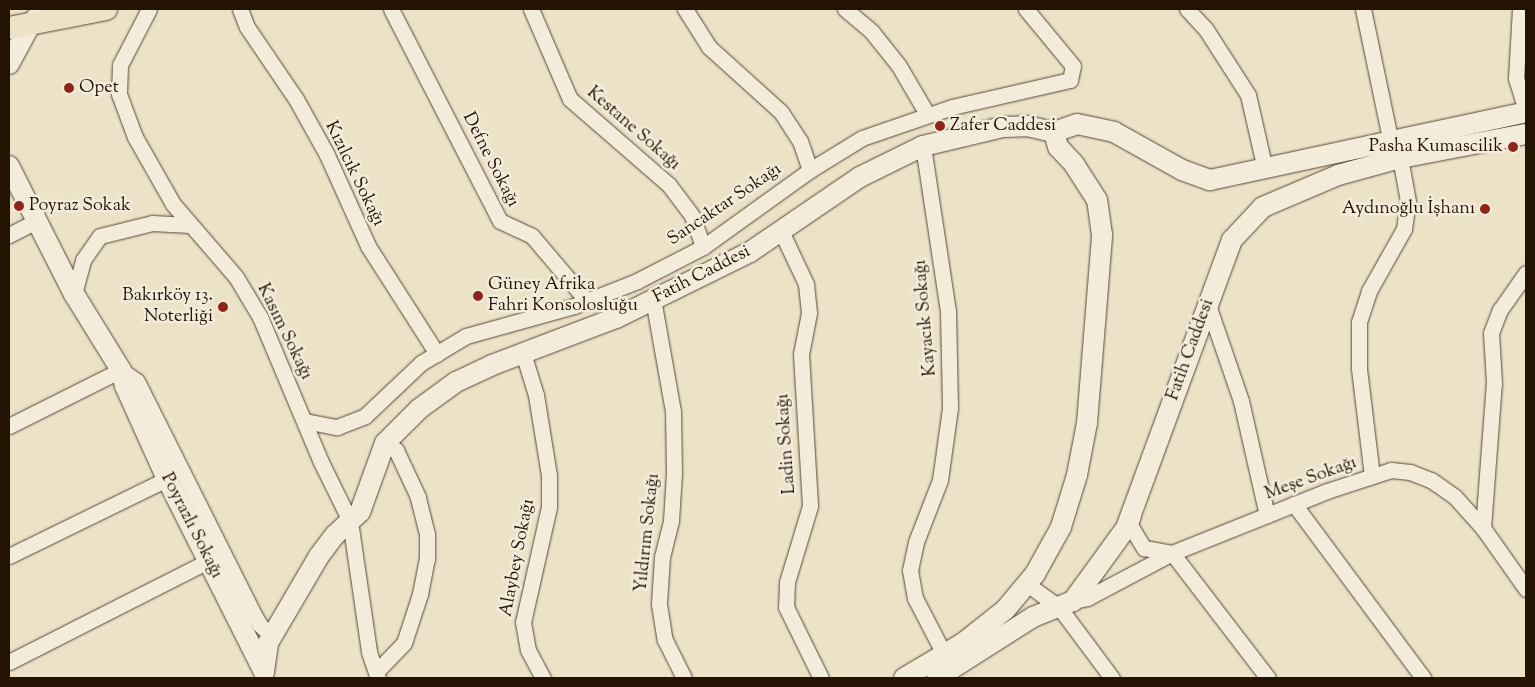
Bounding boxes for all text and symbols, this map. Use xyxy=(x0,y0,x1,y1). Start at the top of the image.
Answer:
place label: Opet xyxy=(79,77,119,99)
marker: Opet xyxy=(63,82,75,94)
street label: Kestane Sokağı xyxy=(582,82,684,176)
street label: Defne Sokağı xyxy=(457,109,523,211)
place label: Zafer Caddesi xyxy=(950,115,1056,137)
street label: Kızılcık Sokağı xyxy=(319,118,389,230)
marker: Zafer Caddesi xyxy=(934,120,946,132)
place label: Pasha Kumascilik xyxy=(1369,136,1503,158)
marker: Pasha Kumascilik xyxy=(1507,141,1519,153)
street label: Sancaktar Sokağı xyxy=(664,159,786,251)
place label: Poyraz Sokak xyxy=(29,195,131,217)
place label: Aydınoğlu İşhanı xyxy=(1342,198,1475,220)
marker: Poyraz Sokak xyxy=(13,200,25,212)
marker: Aydınoğlu İşhanı xyxy=(1479,203,1491,215)
street label: Fatih Caddesi xyxy=(650,241,754,309)
street label: Kayacık Sokağı xyxy=(910,259,942,377)
place label: Güney Afrika Fahri Konsolosluğu xyxy=(488,275,638,318)
street label: Kasım Sokağı xyxy=(251,280,317,384)
place label: Bakırköy 13. Noterliği xyxy=(122,286,213,328)
marker: Güney Afrika Fahri Konsolosluğu xyxy=(472,290,484,302)
street label: Fatih Caddesi xyxy=(1163,296,1219,404)
marker: Bakırköy 13. Noterliği xyxy=(217,301,229,313)
street label: Ladin Sokağı xyxy=(773,393,801,495)
street label: Meşe Sokağı xyxy=(1262,452,1360,506)
street label: Poyrazlı Sokağı xyxy=(155,470,227,582)
street label: Yıldırım Sokağı xyxy=(631,472,665,594)
street label: Alaybey Sokağı xyxy=(496,497,540,619)

